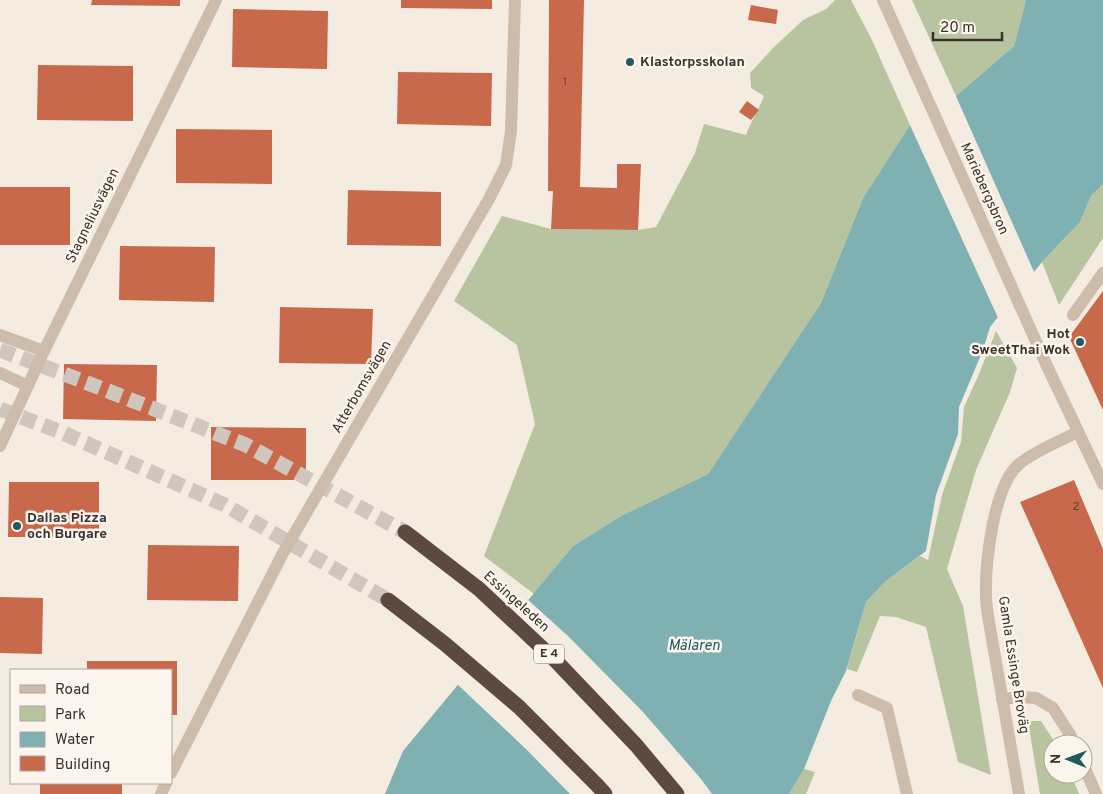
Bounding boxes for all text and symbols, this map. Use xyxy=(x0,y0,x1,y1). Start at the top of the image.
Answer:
scale bar xyxy=(933,10,1002,42)
text: 20 m xyxy=(940,19,975,38)
place label: Klastorpsskolan xyxy=(640,54,745,71)
marker: Klastorpsskolan xyxy=(624,56,636,68)
house number: 1 xyxy=(563,75,567,89)
street label: Mariebergsbron xyxy=(956,140,1012,238)
street label: Stagneliusvägen xyxy=(63,166,123,266)
place label: Hot SweetThai Wok xyxy=(971,326,1070,359)
marker: Hot SweetThai Wok xyxy=(1074,336,1086,348)
street label: Atterbomsvägen xyxy=(329,338,395,436)
house number: 2 xyxy=(1073,500,1079,514)
place label: Dallas Pizza och Burgare xyxy=(27,510,107,543)
marker: Dallas Pizza och Burgare xyxy=(11,520,23,532)
street label: Essingeleden xyxy=(479,568,553,636)
street label: Gamla Essinge Broväg xyxy=(994,595,1032,735)
water label: Mälaren xyxy=(668,637,720,656)
road number: E 4 xyxy=(534,644,564,664)
legend xyxy=(10,669,172,784)
text: Road xyxy=(55,681,90,700)
text: Park xyxy=(55,706,86,725)
text: Water xyxy=(55,731,95,750)
north arrow xyxy=(1043,734,1093,784)
text: N xyxy=(1048,754,1065,764)
text: Building xyxy=(55,756,110,775)

